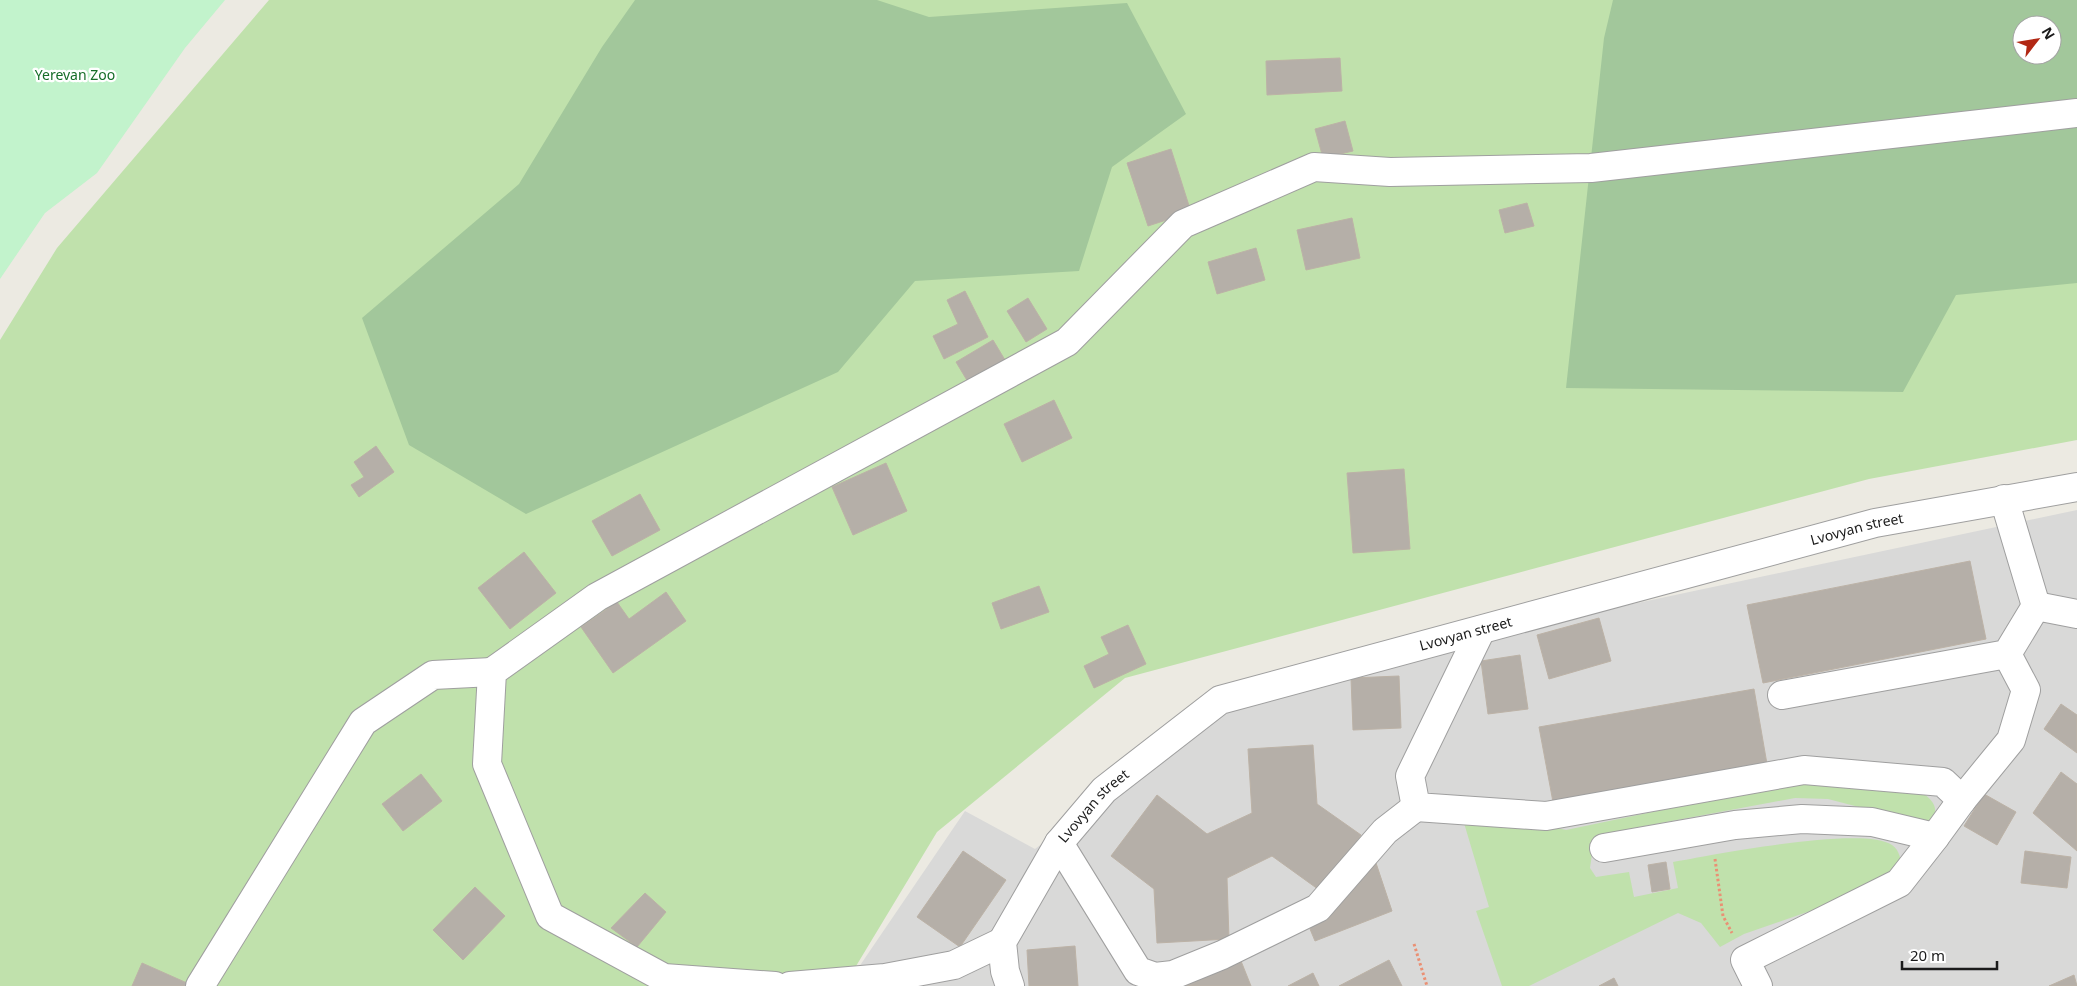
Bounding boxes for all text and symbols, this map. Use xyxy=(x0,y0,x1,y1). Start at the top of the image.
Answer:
north arrow xyxy=(2012,15,2062,65)
text: N xyxy=(2037,23,2060,43)
park label: Yerevan Zoo xyxy=(35,65,115,84)
street label: Lvovyan street xyxy=(1808,508,1905,549)
street label: Lvovyan street xyxy=(1417,612,1514,655)
street label: Lvovyan street xyxy=(1053,764,1132,846)
scale bar xyxy=(1902,938,1997,970)
text: 20 m xyxy=(1910,945,1945,965)

